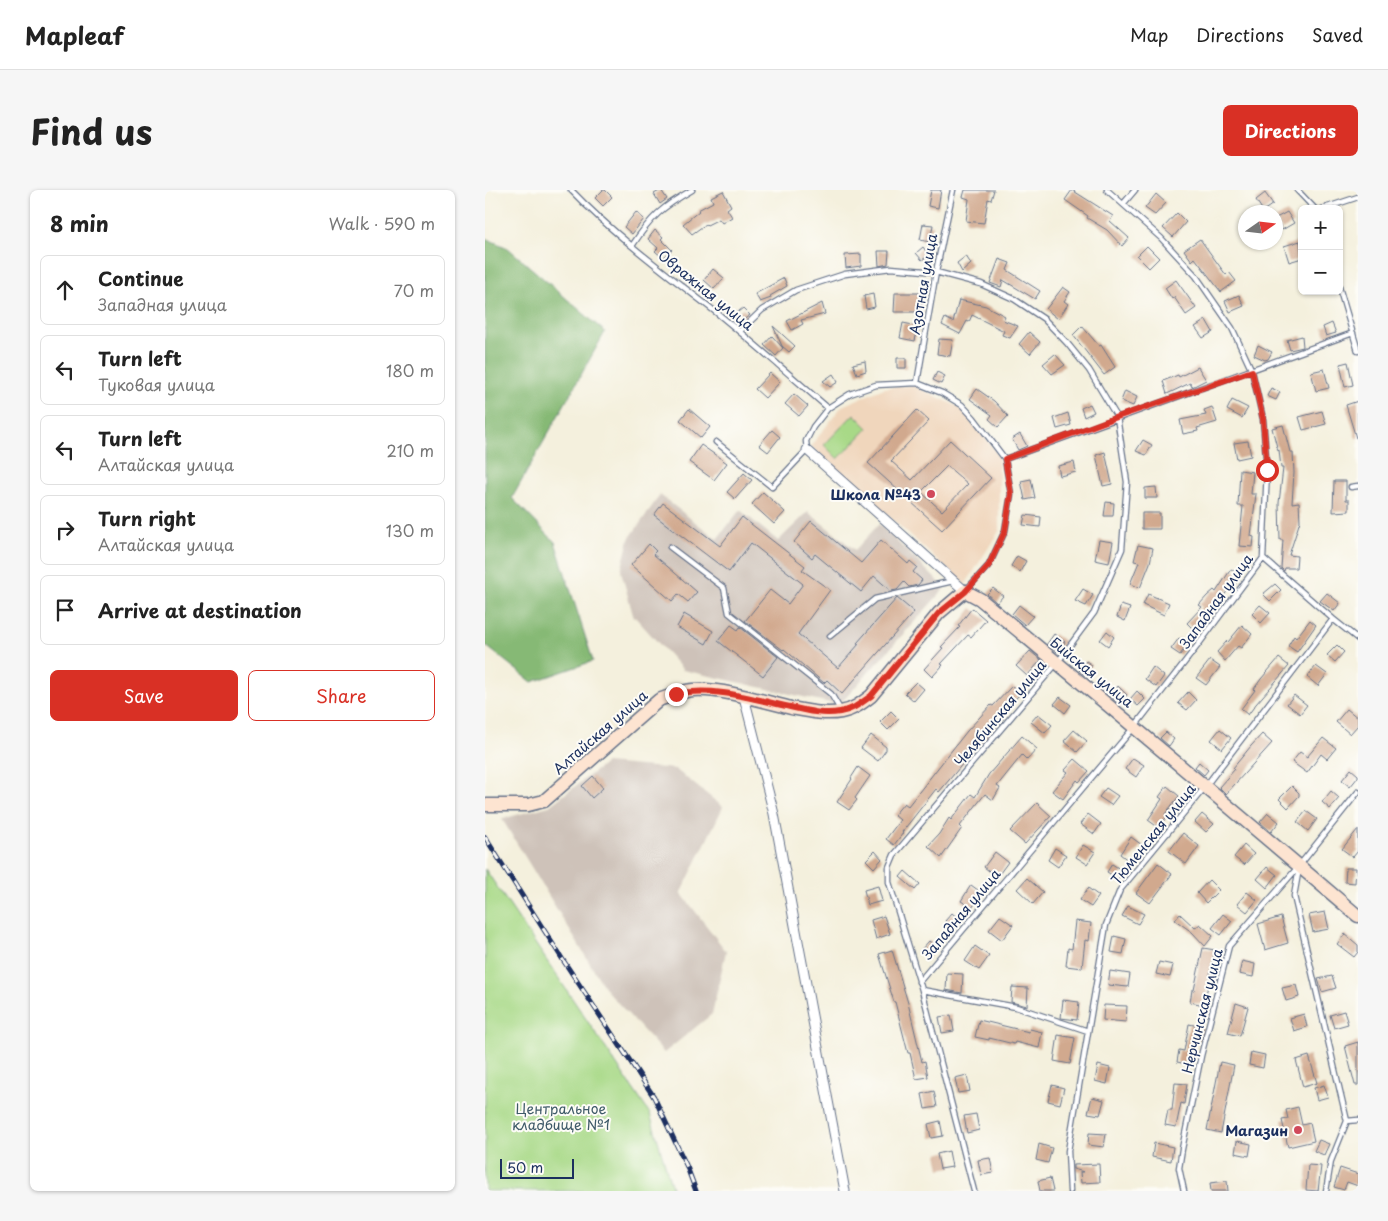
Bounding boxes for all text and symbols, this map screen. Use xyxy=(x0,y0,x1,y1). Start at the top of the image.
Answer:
text: Mapleaf xyxy=(25,17,124,53)
text: Map xyxy=(1130,21,1168,48)
text: Directions xyxy=(1196,21,1284,48)
text: Saved xyxy=(1312,21,1363,48)
text: Find us xyxy=(30,104,152,157)
button: Directions xyxy=(1223,105,1358,156)
north arrow xyxy=(1238,205,1283,250)
map controls xyxy=(1298,205,1343,295)
button: + xyxy=(1298,205,1343,250)
text: 8 min xyxy=(50,207,109,239)
text: Walk · 590 m xyxy=(329,211,435,235)
street label: Азотная улица xyxy=(904,232,942,336)
street label: Овражная улица xyxy=(654,245,758,335)
button: − xyxy=(1298,250,1343,295)
text: Continue xyxy=(98,264,184,292)
icon: ahead xyxy=(51,276,79,304)
text: 70 m xyxy=(394,278,434,302)
text: Западная улица xyxy=(98,292,227,316)
text: Turn left xyxy=(98,344,182,372)
icon: left xyxy=(51,356,79,384)
text: 180 m xyxy=(386,358,434,382)
text: Туковая улица xyxy=(98,372,215,396)
text: Turn left xyxy=(98,424,182,452)
icon: left xyxy=(51,436,79,464)
text: 210 m xyxy=(386,438,434,462)
text: Алтайская улица xyxy=(98,452,234,476)
route start xyxy=(1256,459,1279,482)
place label: Школа №43 xyxy=(830,484,921,505)
marker: Школа №43 xyxy=(925,488,937,500)
text: Turn right xyxy=(98,504,196,532)
icon: right xyxy=(51,516,79,544)
text: 130 m xyxy=(386,518,434,542)
text: Алтайская улица xyxy=(98,532,234,556)
street label: Западная улица xyxy=(1174,549,1258,653)
icon: arrive xyxy=(51,596,79,624)
text: Arrive at destination xyxy=(98,596,302,624)
street label: Бийская улица xyxy=(1046,632,1138,712)
street label: Челябинская улица xyxy=(949,655,1051,771)
button: Save xyxy=(50,670,238,721)
button: Share xyxy=(248,670,435,721)
route end xyxy=(665,683,688,706)
street label: Алтайская улица xyxy=(548,685,652,779)
street label: Тюменская улица xyxy=(1106,779,1201,889)
street label: Западная улица xyxy=(917,864,1005,964)
street label: Нерчинская улица xyxy=(1176,946,1228,1076)
park label: Центральное кладбище №1 xyxy=(512,1098,610,1135)
place label: Магазин xyxy=(1225,1120,1288,1141)
marker: Магазин xyxy=(1292,1124,1304,1136)
scale bar xyxy=(500,1156,574,1179)
text: 50 m xyxy=(507,1157,543,1178)

